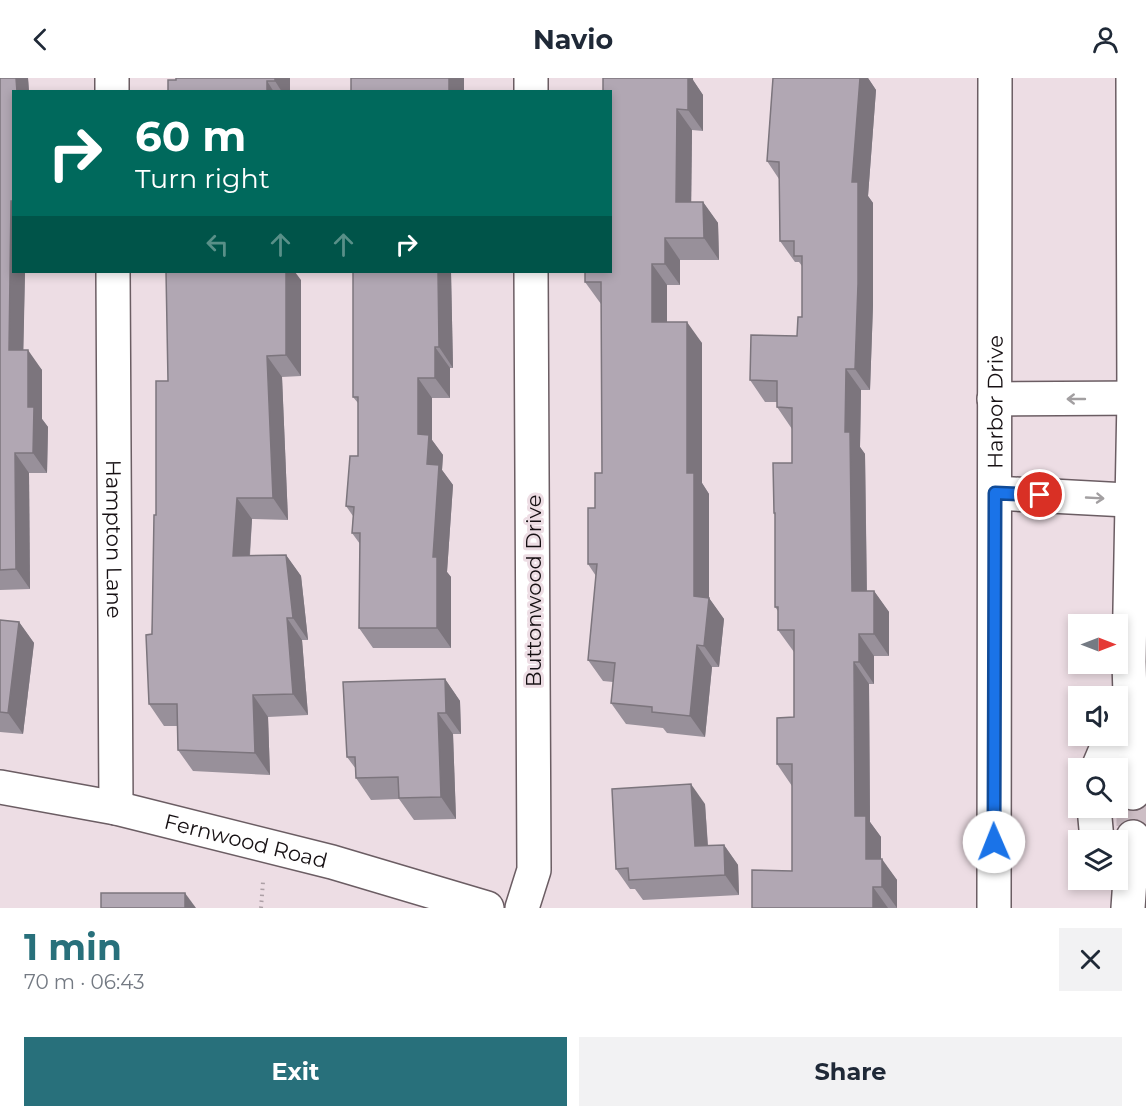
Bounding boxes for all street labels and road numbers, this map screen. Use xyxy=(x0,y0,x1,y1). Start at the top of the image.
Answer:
street label: Harbor Drive xyxy=(982,335,1007,469)
street label: Hampton Lane xyxy=(102,460,127,618)
street label: Buttonwood Drive xyxy=(521,495,546,687)
street label: Fernwood Road xyxy=(162,808,330,873)

